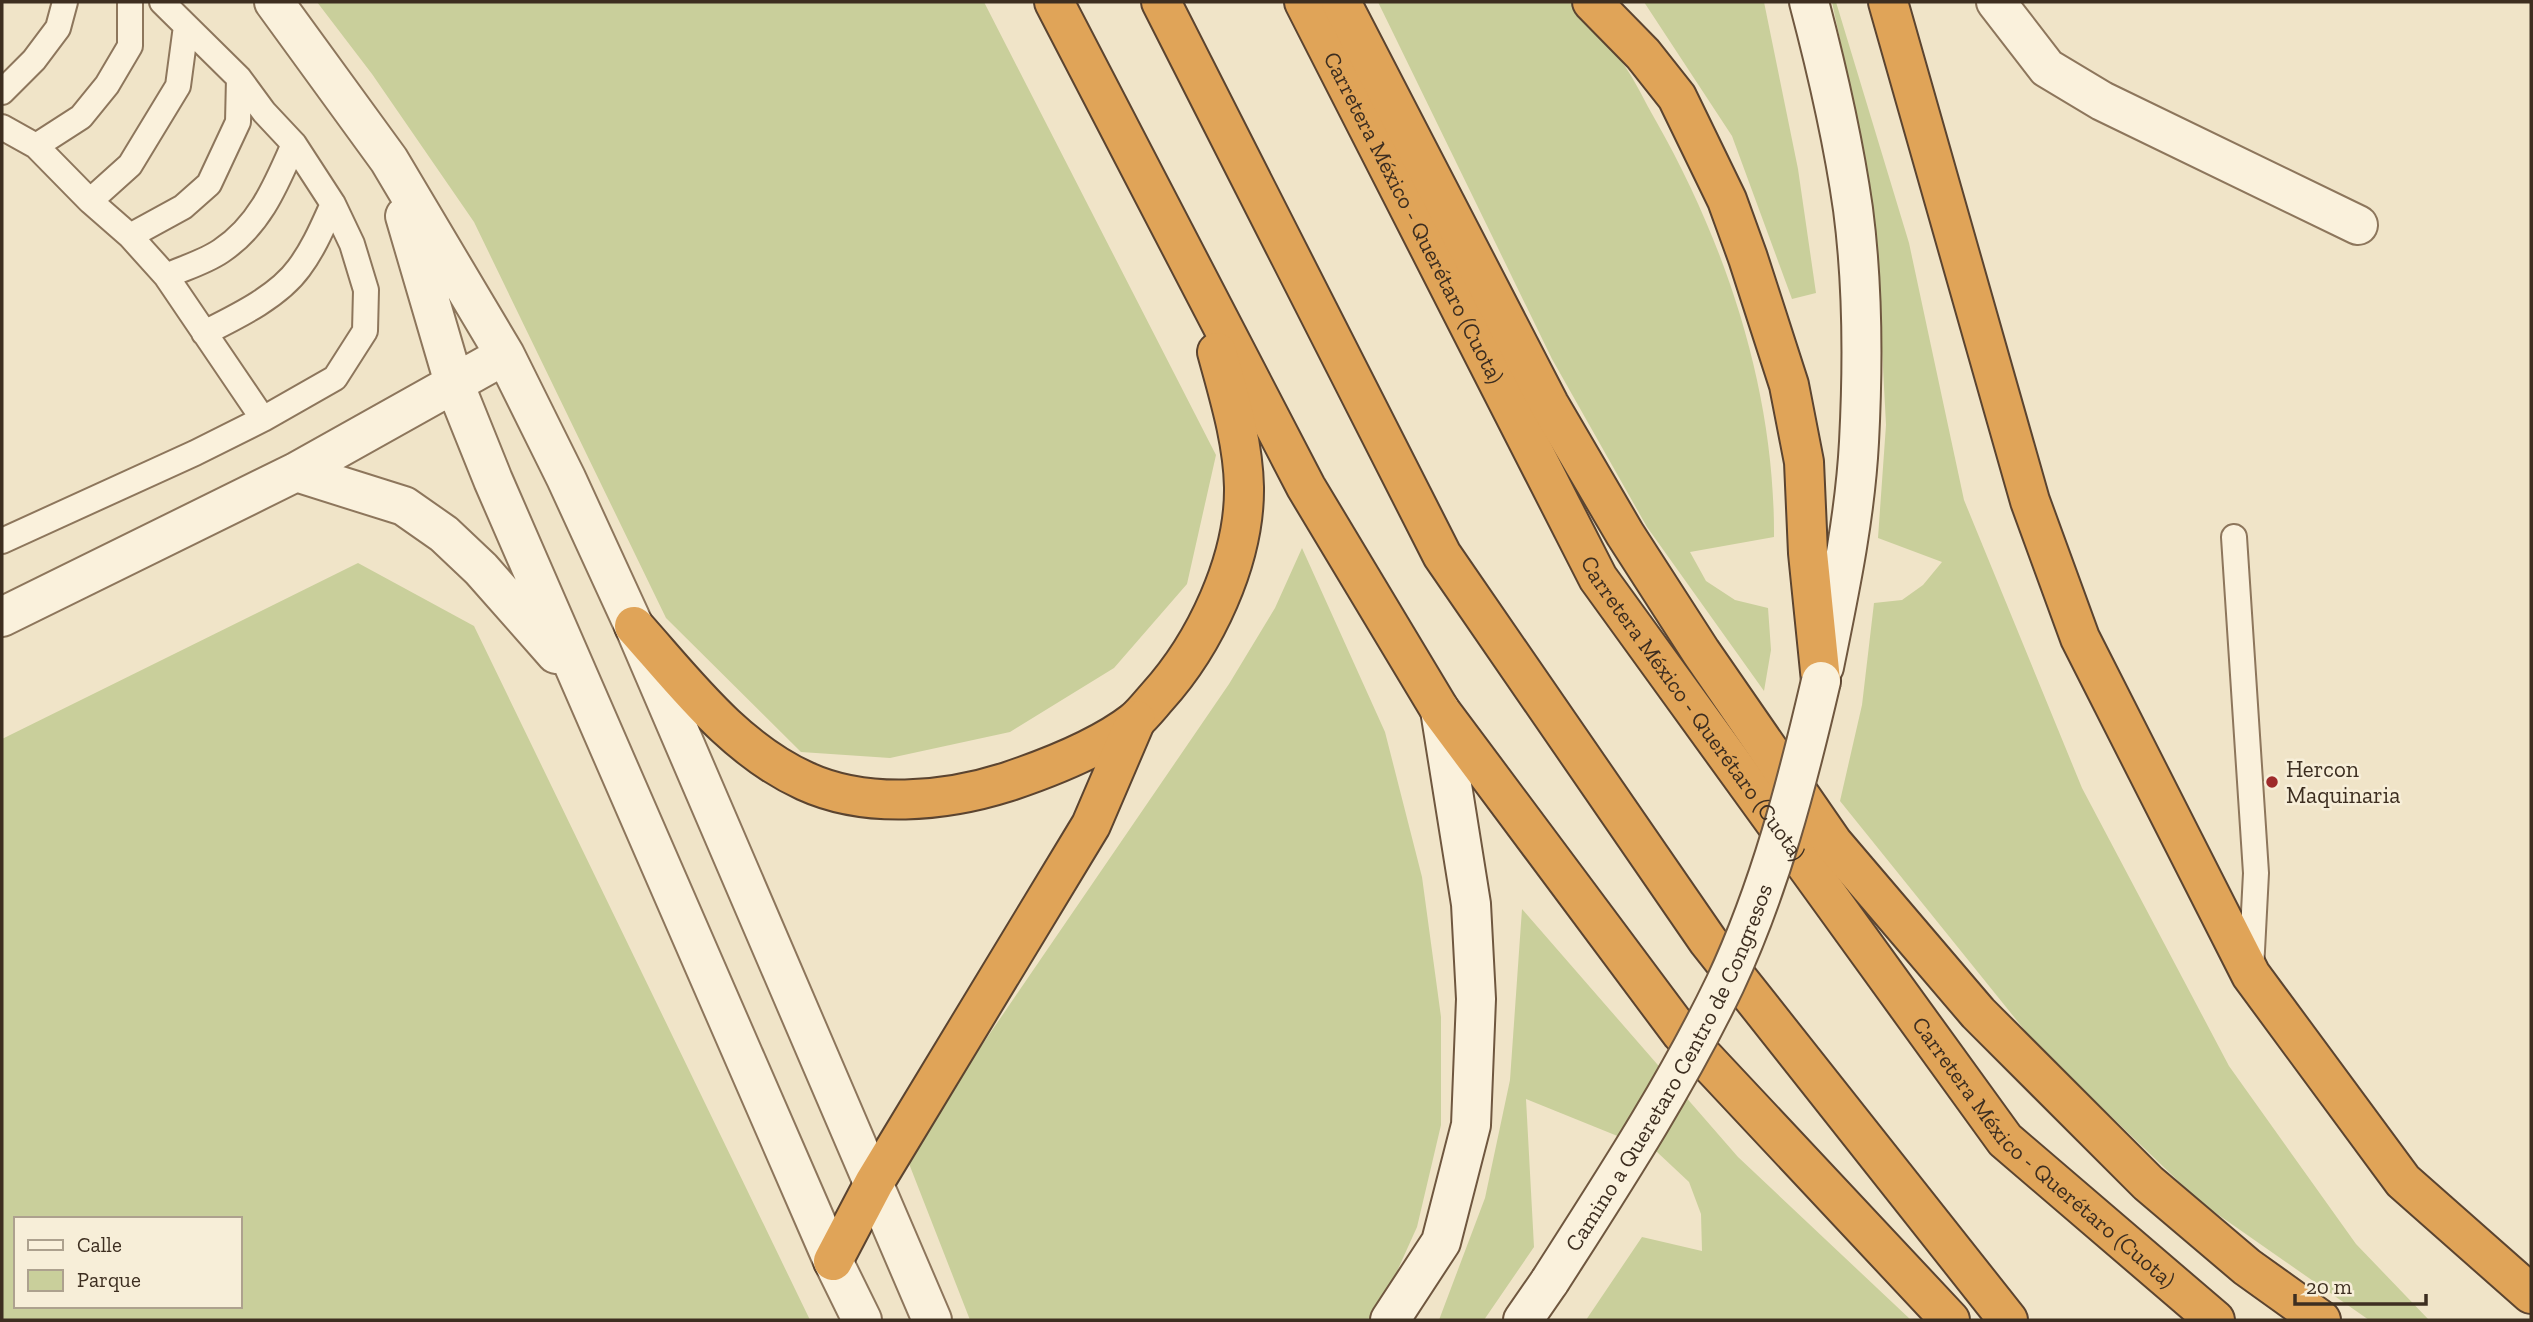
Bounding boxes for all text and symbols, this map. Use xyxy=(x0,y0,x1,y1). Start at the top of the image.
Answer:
street label: Carretera México - Querétaro (Cuota) xyxy=(1318,47,1510,388)
street label: Carretera México - Querétaro (Cuota) xyxy=(1575,551,1812,866)
place label: Hercon Maquinaria xyxy=(2286,755,2400,809)
marker: Hercon Maquinaria xyxy=(2264,774,2280,790)
street label: Camino a Queretaro Centro de Congresos xyxy=(1559,880,1778,1257)
street label: Carretera México - Querétaro (Cuota) xyxy=(1906,1011,2181,1294)
legend xyxy=(14,1217,242,1308)
text: Calle xyxy=(77,1232,122,1257)
scale bar xyxy=(2295,1262,2426,1306)
text: Parque xyxy=(77,1267,141,1292)
text: 20 m xyxy=(2306,1274,2352,1299)

